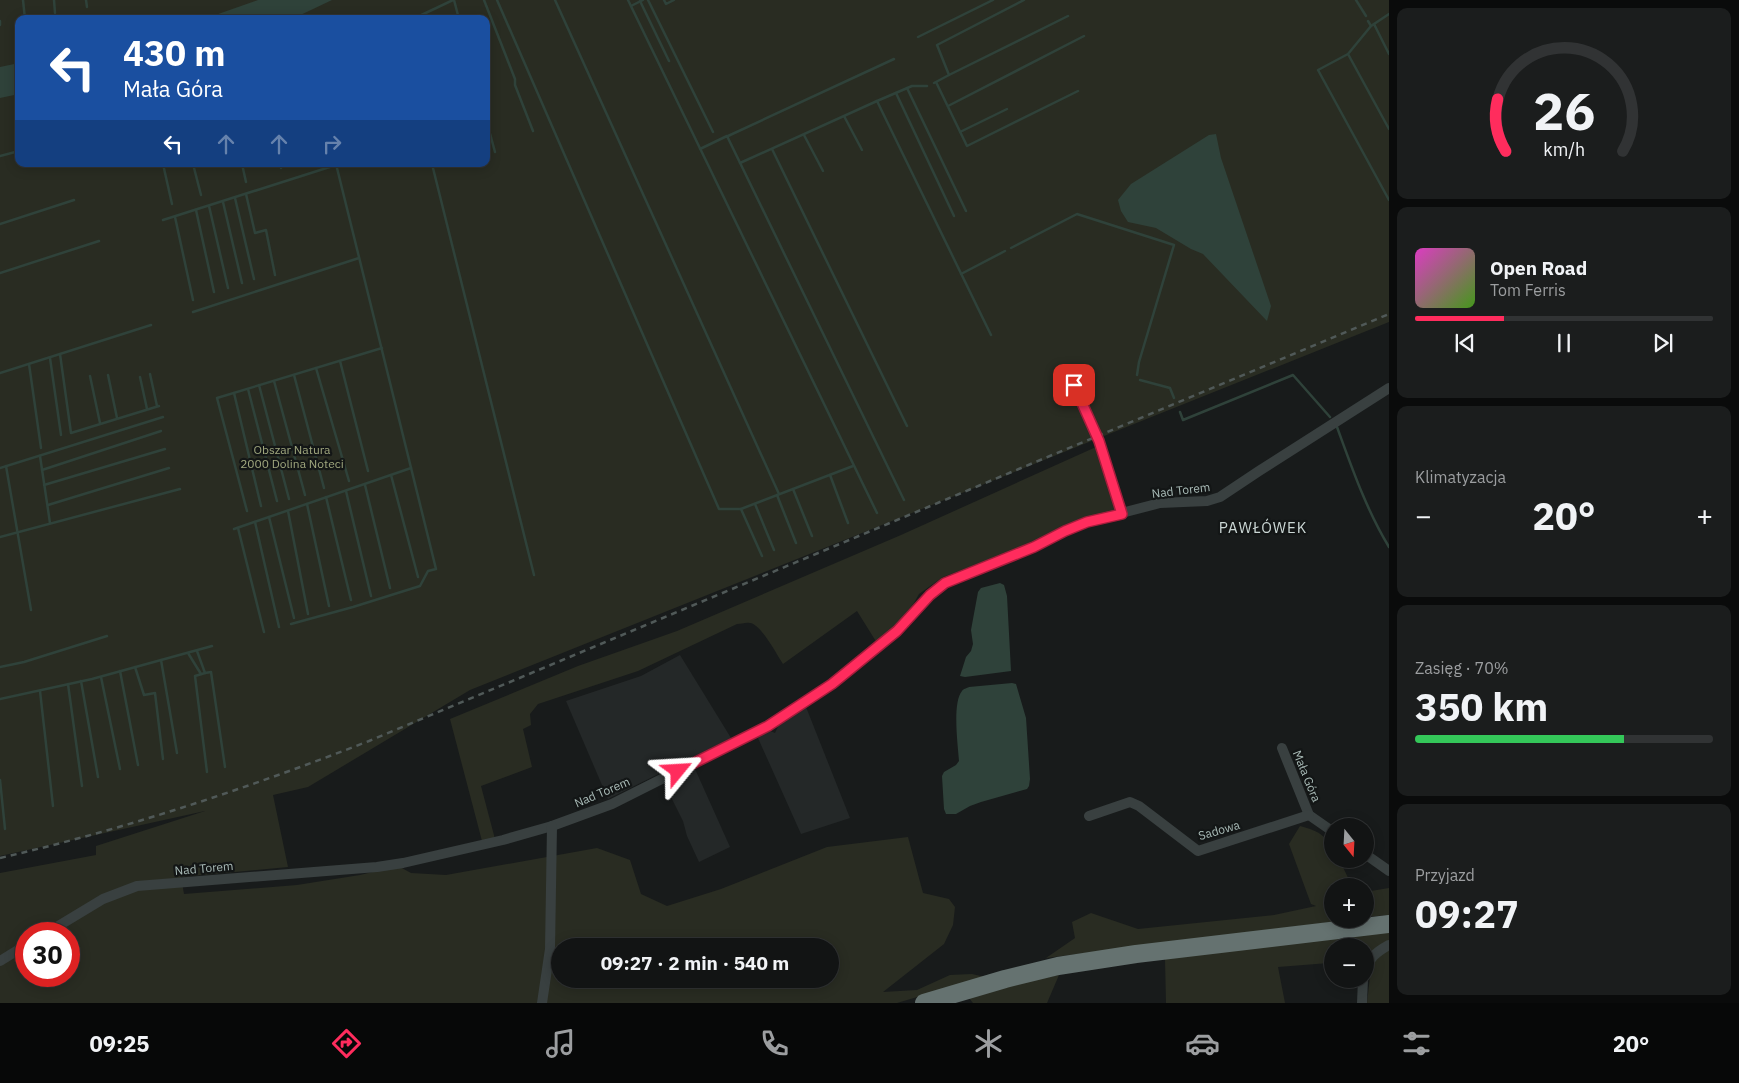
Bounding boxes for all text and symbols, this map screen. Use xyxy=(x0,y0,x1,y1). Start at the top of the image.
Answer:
text: 430 m xyxy=(123,30,226,76)
icon: left xyxy=(40,35,105,100)
text: Mała Góra xyxy=(123,74,223,103)
text: 26 xyxy=(1533,77,1595,144)
icon: left xyxy=(159,130,187,158)
icon: ahead xyxy=(212,130,240,158)
icon: ahead xyxy=(265,130,293,158)
icon: right xyxy=(318,130,346,158)
text: km/h xyxy=(1543,138,1585,161)
text: Open Road xyxy=(1490,256,1587,280)
text: Tom Ferris xyxy=(1490,280,1566,300)
icon: previous xyxy=(1451,329,1479,357)
icon: pause xyxy=(1550,329,1578,357)
icon: next xyxy=(1649,329,1677,357)
pin xyxy=(1053,364,1095,406)
icon: arrive xyxy=(1060,371,1088,399)
park label: Obszar Natura 2000 Dolina Noteci xyxy=(240,442,344,471)
text: Klimatyzacja xyxy=(1415,467,1506,487)
street label: Nad Torem xyxy=(1151,479,1211,501)
text: 20° xyxy=(1532,491,1596,540)
text: − xyxy=(1415,497,1432,534)
text: + xyxy=(1696,497,1713,534)
district label: PAWŁÓWEK xyxy=(1219,518,1307,537)
text: Zasięg · 70% xyxy=(1415,658,1509,678)
text: 350 km xyxy=(1415,682,1548,731)
position arrow xyxy=(651,744,703,796)
street label: Mała Góra xyxy=(1290,748,1324,805)
street label: Nad Torem xyxy=(572,774,632,810)
street label: Sadowa xyxy=(1196,817,1242,843)
north arrow xyxy=(1324,818,1374,868)
map controls xyxy=(1324,818,1374,988)
street label: Nad Torem xyxy=(174,858,234,878)
text: Przyjazd xyxy=(1415,865,1475,885)
button: + xyxy=(1324,878,1374,928)
text: 09:27 xyxy=(1415,889,1519,938)
speed limit sign: 30 xyxy=(15,922,80,987)
button: − xyxy=(1324,938,1374,988)
text: 09:27 · 2 min · 540 m xyxy=(601,951,789,975)
icon: directions xyxy=(329,1026,364,1061)
icon: music xyxy=(543,1026,578,1061)
icon: phone xyxy=(757,1026,792,1061)
icon: climate xyxy=(971,1026,1006,1061)
icon: car xyxy=(1185,1026,1220,1061)
icon: filters xyxy=(1399,1026,1434,1061)
text: 09:25 xyxy=(90,1029,150,1058)
text: 20° xyxy=(1613,1029,1649,1058)

